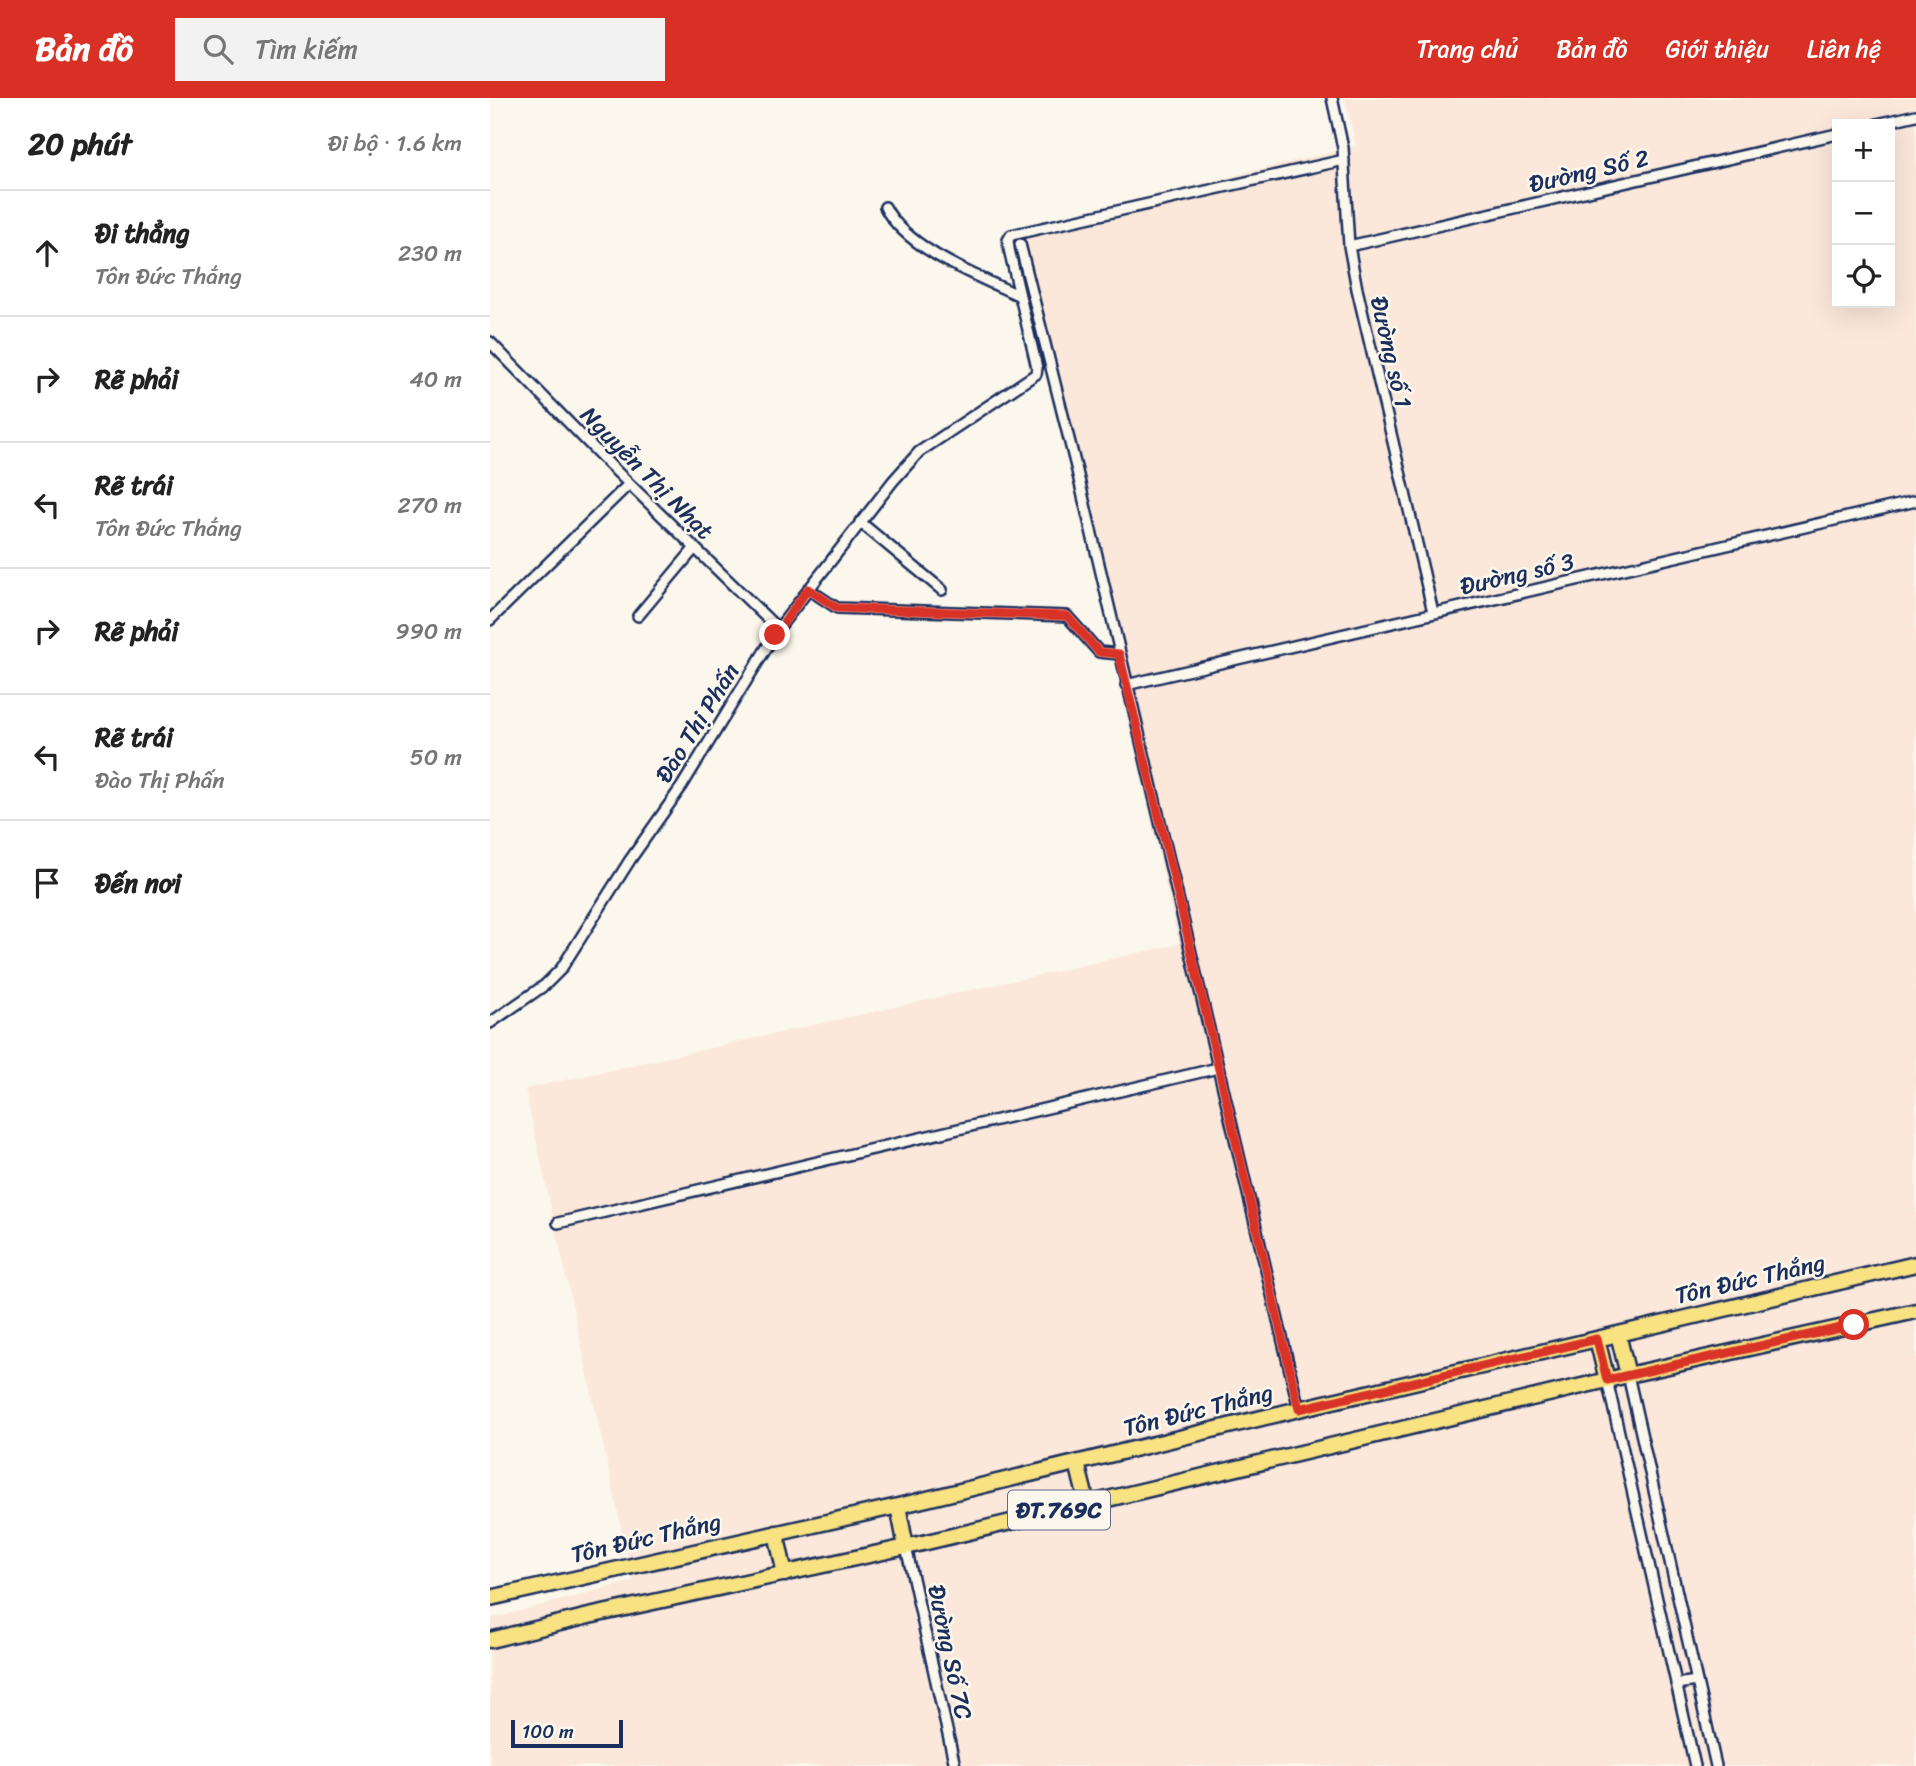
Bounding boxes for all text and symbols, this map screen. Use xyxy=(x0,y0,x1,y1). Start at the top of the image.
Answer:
search box xyxy=(175,18,665,81)
text: Bản đồ xyxy=(35,20,133,78)
text: Tìm kiếm xyxy=(255,26,358,72)
text: Trang chủ xyxy=(1416,28,1518,70)
text: Bản đồ xyxy=(1556,28,1627,70)
text: Giới thiệu xyxy=(1665,28,1769,70)
text: Liên hệ xyxy=(1807,28,1881,70)
icon: search xyxy=(199,30,237,68)
text: 20 phút xyxy=(28,117,132,171)
map controls xyxy=(1832,119,1895,308)
button: + xyxy=(1832,119,1895,182)
text: Đi bộ · 1.6 km xyxy=(328,123,462,164)
street label: Đường Số 2 xyxy=(1525,137,1653,205)
button: − xyxy=(1832,182,1895,245)
text: Đi thẳng xyxy=(95,210,190,256)
text: 230 m xyxy=(398,233,462,274)
icon: ahead xyxy=(28,234,66,272)
button: locate xyxy=(1832,245,1895,308)
text: Tôn Đức Thắng xyxy=(95,256,242,297)
street label: Đường số 1 xyxy=(1358,292,1424,412)
text: Rẽ phải xyxy=(95,356,179,402)
text: 40 m xyxy=(409,359,462,400)
icon: right xyxy=(28,360,66,398)
street label: Nguyễn Thị Nhạt xyxy=(570,396,724,550)
text: Rẽ trái xyxy=(95,462,173,508)
text: 270 m xyxy=(397,485,462,526)
icon: left xyxy=(28,486,66,524)
text: Tôn Đức Thắng xyxy=(95,508,242,549)
street label: Đường số 3 xyxy=(1456,540,1578,608)
text: Rẽ phải xyxy=(95,608,179,654)
text: 990 m xyxy=(396,611,462,652)
icon: right xyxy=(28,612,66,650)
route end xyxy=(759,619,790,650)
street label: Đào Thị Phấn xyxy=(643,654,751,791)
text: Rẽ trái xyxy=(95,714,173,760)
text: 50 m xyxy=(410,737,462,778)
icon: left xyxy=(28,738,66,776)
text: Đào Thị Phấn xyxy=(95,760,225,801)
text: Đến nơi xyxy=(95,860,181,906)
icon: arrive xyxy=(28,864,66,902)
street label: Tôn Đức Thắng xyxy=(1671,1241,1829,1317)
route start xyxy=(1838,1309,1869,1340)
street label: Tôn Đức Thắng xyxy=(1119,1371,1277,1449)
road number: ĐT.769C xyxy=(1008,1490,1110,1530)
street label: Tôn Đức Thắng xyxy=(567,1500,725,1576)
street label: Đường Số 7C xyxy=(915,1581,985,1723)
text: 100 m xyxy=(522,1715,574,1748)
scale bar xyxy=(511,1717,623,1749)

